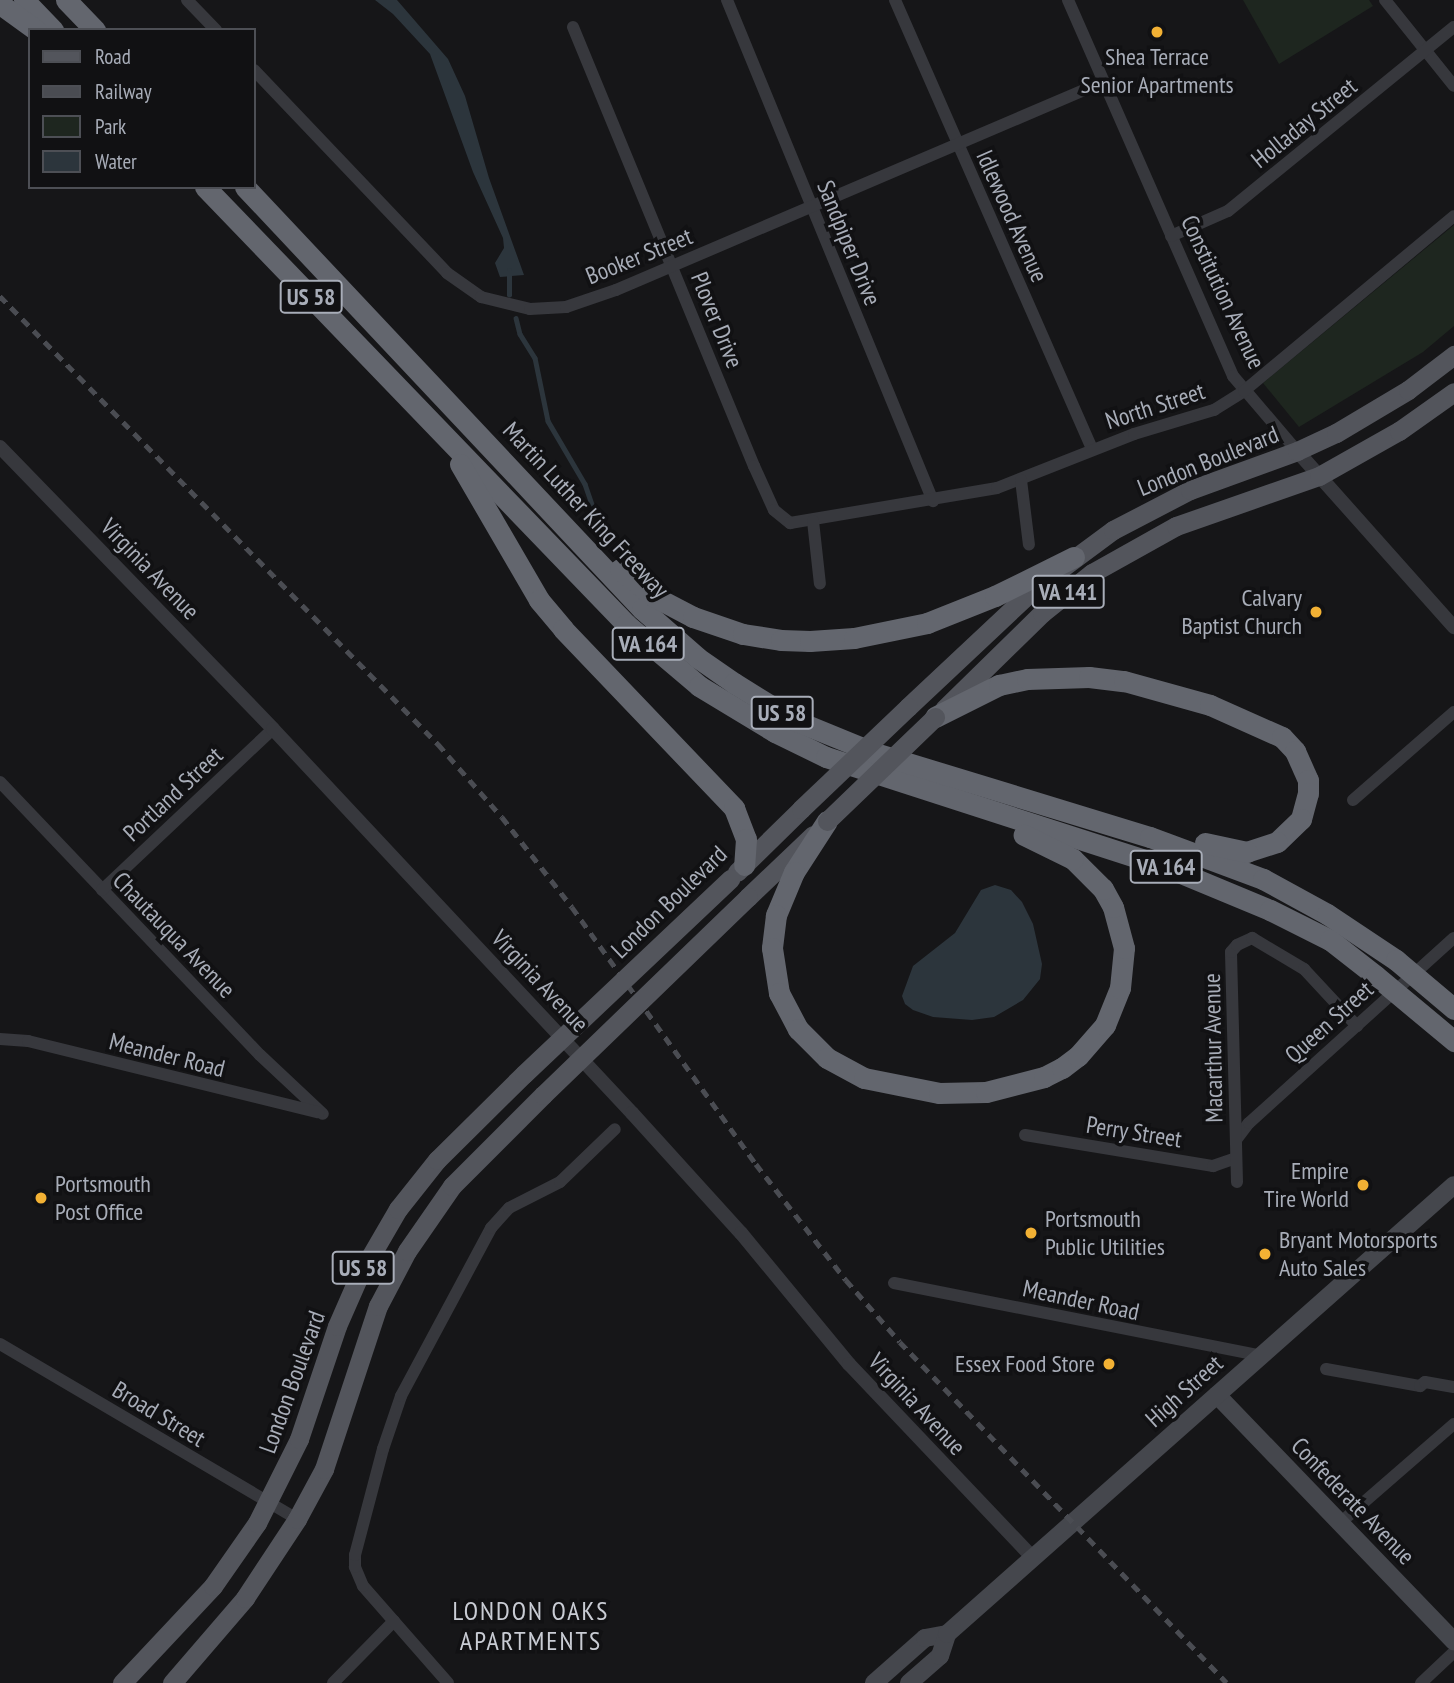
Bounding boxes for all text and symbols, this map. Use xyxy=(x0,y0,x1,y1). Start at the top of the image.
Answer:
marker: Shea Terrace Senior Apartments xyxy=(1149,24,1165,40)
legend xyxy=(28,28,256,189)
text: Road xyxy=(95,43,131,70)
place label: Shea Terrace Senior Apartments xyxy=(1080,43,1234,99)
street label: Holladay Street xyxy=(1245,72,1363,174)
text: Railway xyxy=(95,78,152,105)
text: Park xyxy=(95,113,126,140)
street label: Idlewood Avenue xyxy=(970,145,1054,287)
text: Water xyxy=(95,148,137,175)
street label: Sandpiper Drive xyxy=(811,176,887,310)
street label: Constitution Avenue xyxy=(1175,210,1271,374)
street label: Booker Street xyxy=(582,222,696,290)
street label: Plover Drive xyxy=(685,268,749,372)
road number: US 58 xyxy=(280,278,342,316)
street label: North Street xyxy=(1102,376,1208,436)
street label: Martin Luther King Freeway xyxy=(497,416,675,604)
street label: London Boulevard xyxy=(1133,420,1283,502)
street label: Virginia Avenue xyxy=(95,512,205,626)
road number: VA 141 xyxy=(1031,572,1105,612)
place label: Calvary Baptist Church xyxy=(1181,584,1302,640)
marker: Calvary Baptist Church xyxy=(1308,604,1324,620)
road number: VA 164 xyxy=(611,624,685,664)
road number: US 58 xyxy=(750,694,814,733)
street label: Portland Street xyxy=(117,741,229,847)
street label: London Boulevard xyxy=(605,840,733,964)
road number: VA 164 xyxy=(1129,848,1203,887)
street label: Chautauqua Avenue xyxy=(107,866,241,1004)
street label: Virginia Avenue xyxy=(485,924,595,1038)
street label: Macarthur Avenue xyxy=(1197,973,1229,1123)
street label: Queen Street xyxy=(1279,975,1379,1069)
street label: Meander Road xyxy=(106,1027,228,1083)
street label: Perry Street xyxy=(1084,1110,1184,1154)
place label: Empire Tire World xyxy=(1263,1157,1349,1213)
place label: Portsmouth Post Office xyxy=(55,1170,151,1226)
marker: Empire Tire World xyxy=(1355,1177,1371,1193)
marker: Portsmouth Post Office xyxy=(33,1190,49,1206)
place label: Portsmouth Public Utilities xyxy=(1045,1205,1165,1261)
marker: Portsmouth Public Utilities xyxy=(1023,1225,1039,1241)
place label: Bryant Motorsports Auto Sales xyxy=(1279,1226,1438,1282)
marker: Bryant Motorsports Auto Sales xyxy=(1257,1246,1273,1262)
road number: US 58 xyxy=(332,1248,394,1288)
street label: Meander Road xyxy=(1020,1274,1142,1326)
street label: London Boulevard xyxy=(253,1307,331,1457)
street label: Virginia Avenue xyxy=(862,1347,972,1461)
street label: High Street xyxy=(1140,1349,1228,1433)
place label: Essex Food Store xyxy=(954,1350,1095,1378)
marker: Essex Food Store xyxy=(1101,1356,1117,1372)
street label: Broad Street xyxy=(107,1375,211,1453)
street label: Confederate Avenue xyxy=(1285,1431,1421,1571)
district label: LONDON OAKS APARTMENTS xyxy=(454,1595,608,1656)

